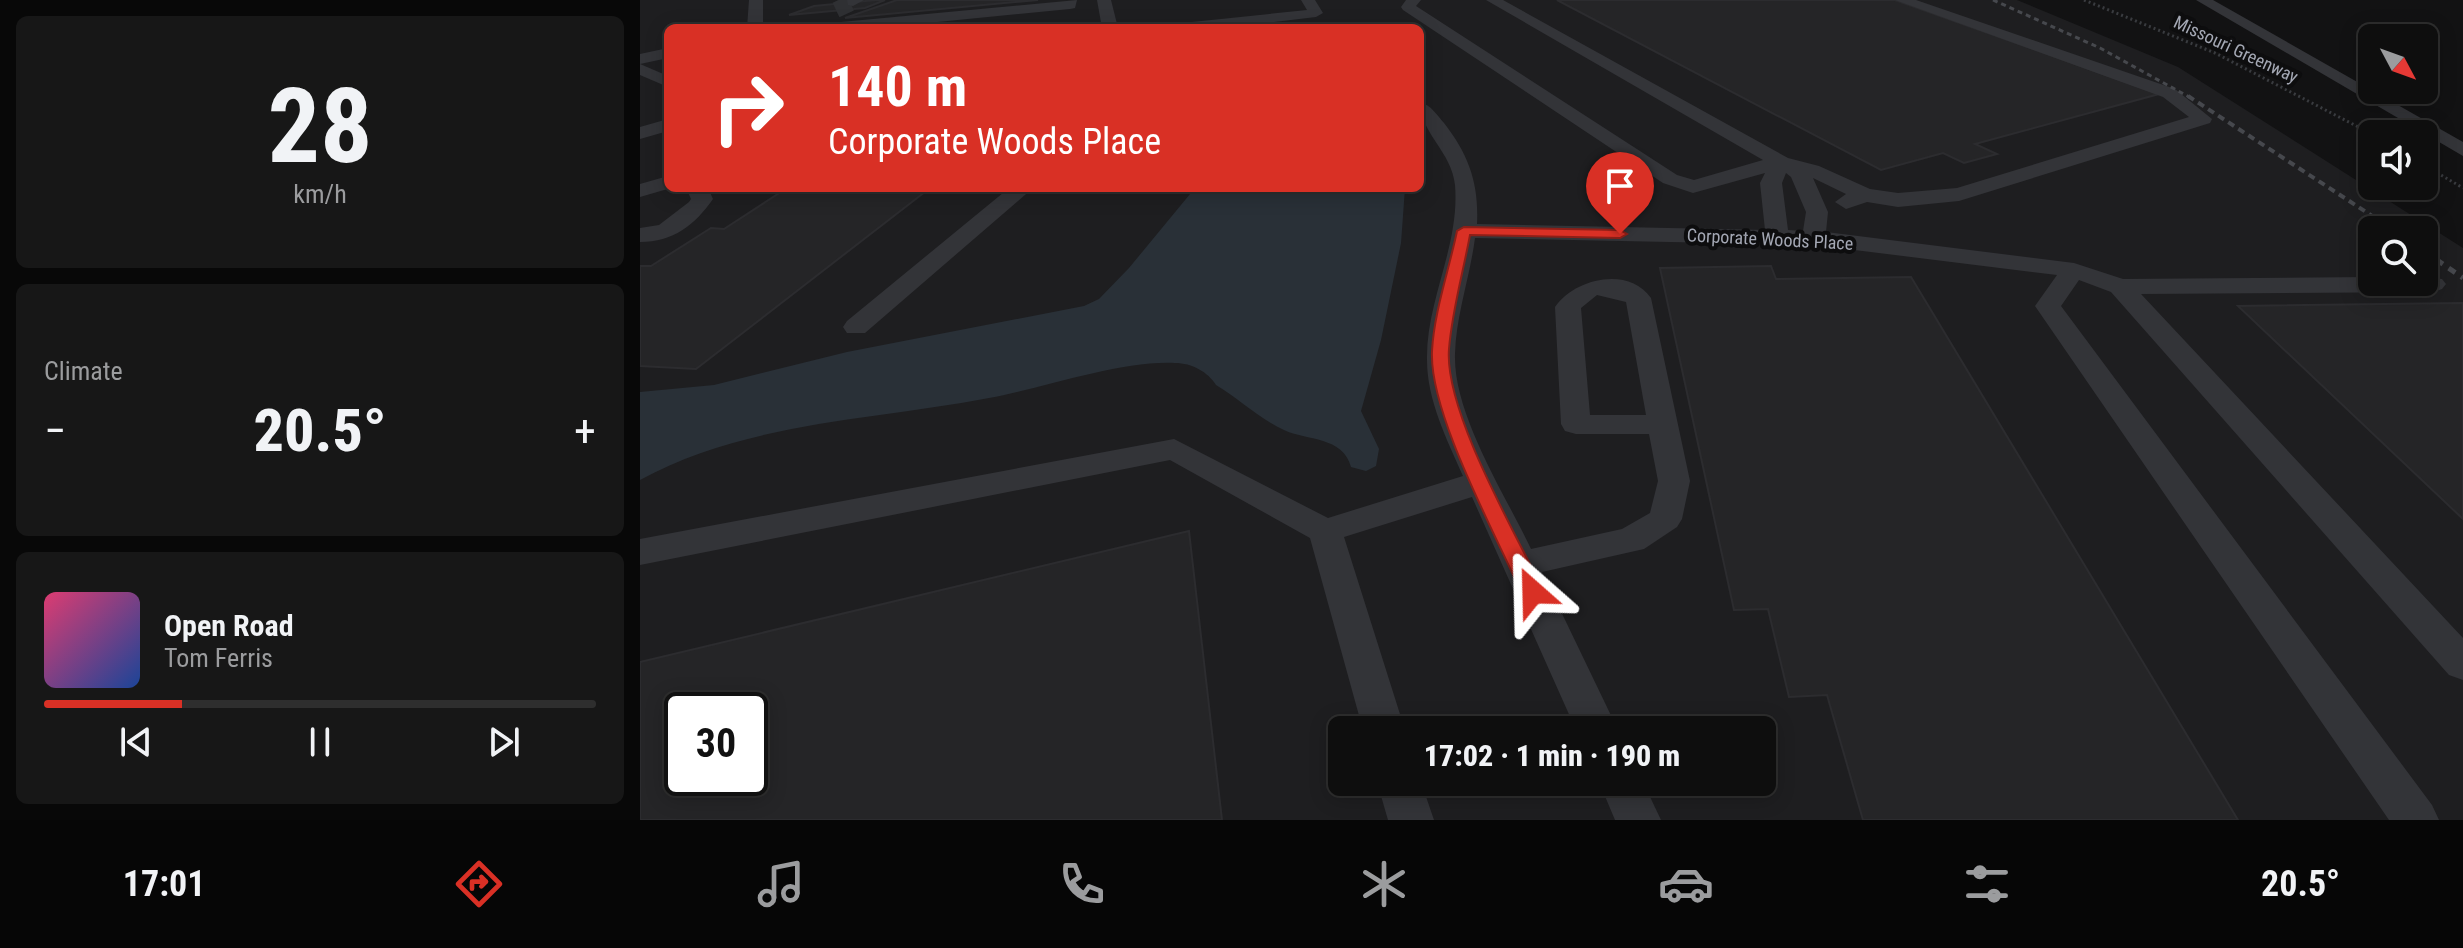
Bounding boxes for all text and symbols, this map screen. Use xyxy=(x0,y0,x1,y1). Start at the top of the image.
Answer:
street label: Missouri Greenway xyxy=(2170,11,2302,87)
north arrow xyxy=(2358,24,2438,104)
map controls xyxy=(2358,24,2438,296)
text: 140 m xyxy=(828,54,967,120)
icon: right xyxy=(696,56,800,160)
text: 28 xyxy=(267,66,373,187)
button: sound xyxy=(2358,120,2438,200)
text: Corporate Woods Place xyxy=(828,121,1161,163)
pin xyxy=(1586,152,1654,234)
icon: arrive xyxy=(1598,164,1642,208)
text: km/h xyxy=(293,179,347,209)
button: search xyxy=(2358,216,2438,296)
street label: Corporate Woods Place xyxy=(1686,224,1854,254)
text: Climate xyxy=(44,356,123,386)
text: 20.5° xyxy=(254,395,387,466)
text: − xyxy=(44,405,66,457)
text: + xyxy=(574,405,596,457)
position arrow xyxy=(1491,550,1575,634)
text: Open Road xyxy=(164,608,294,643)
text: Tom Ferris xyxy=(164,643,273,673)
speed limit sign: 30 xyxy=(664,692,768,796)
icon: previous xyxy=(114,720,158,764)
icon: pause xyxy=(298,720,342,764)
icon: next xyxy=(482,720,526,764)
text: 17:02 · 1 min · 190 m xyxy=(1424,738,1680,773)
icon: directions xyxy=(451,856,507,912)
icon: music xyxy=(753,856,809,912)
icon: phone xyxy=(1054,856,1110,912)
icon: climate xyxy=(1356,856,1412,912)
icon: car xyxy=(1658,856,1714,912)
icon: filters xyxy=(1959,856,2015,912)
text: 17:01 xyxy=(123,863,205,905)
text: 20.5° xyxy=(2261,863,2340,905)

